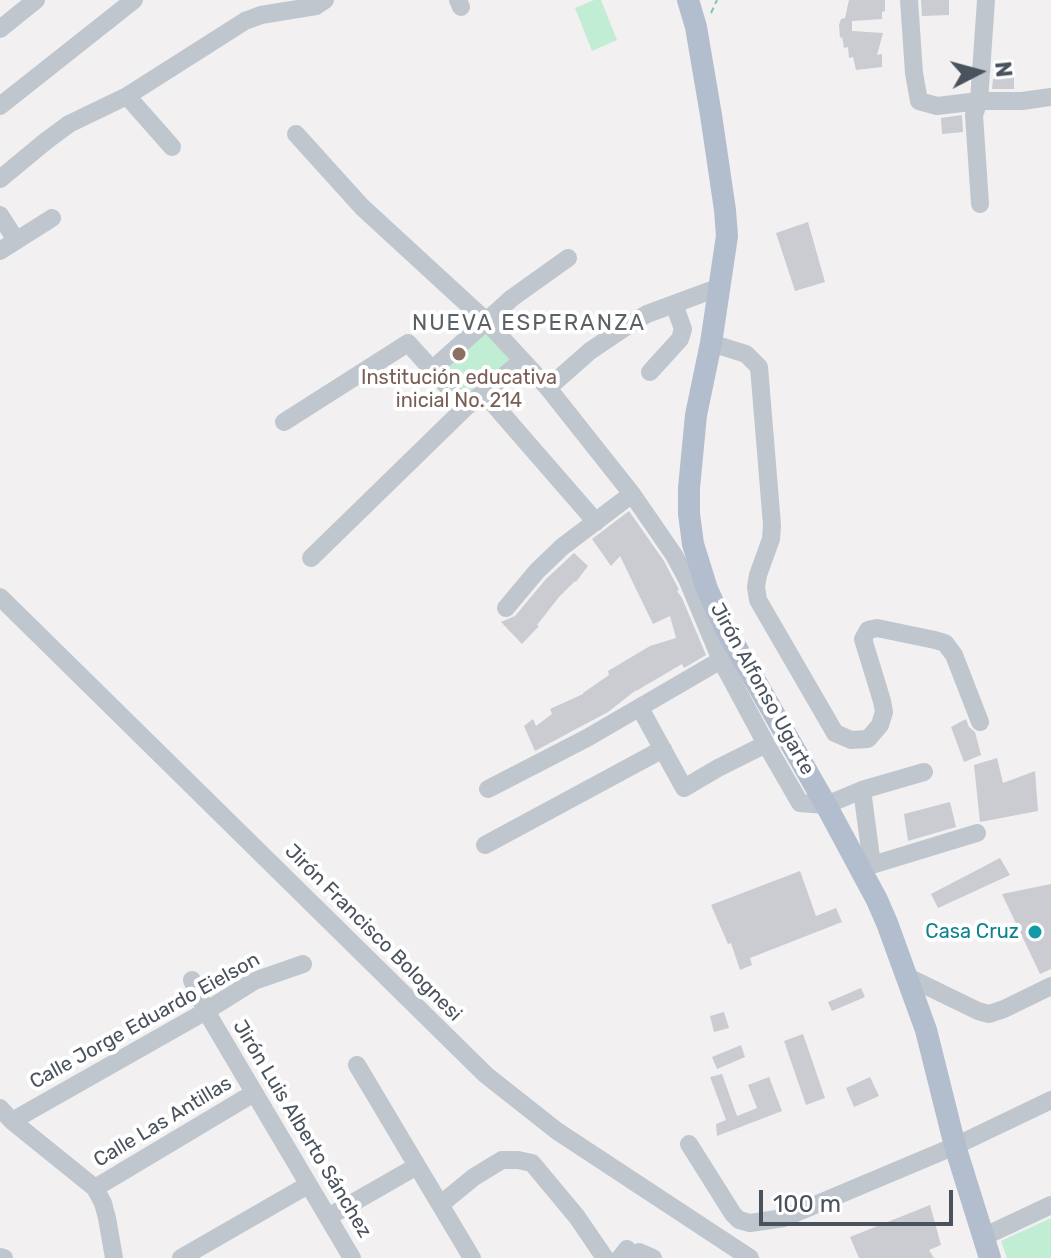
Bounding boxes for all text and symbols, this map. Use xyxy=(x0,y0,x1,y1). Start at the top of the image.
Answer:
north arrow xyxy=(939,32,1019,112)
text: N xyxy=(989,60,1018,79)
district label: NUEVA ESPERANZA xyxy=(412,311,646,337)
marker: Institución educativa inicial No. 214 xyxy=(450,345,468,363)
place label: Institución educativa inicial No. 214 xyxy=(361,366,557,413)
street label: Jirón Alfonso Ugarte xyxy=(705,599,819,779)
street label: Jirón Francisco Bolognesi xyxy=(280,840,466,1026)
place label: Casa Cruz xyxy=(925,920,1019,944)
marker: Casa Cruz xyxy=(1026,923,1044,941)
street label: Calle Jorge Eduardo Eielson xyxy=(26,948,264,1094)
street label: Jirón Luis Alberto Sánchez xyxy=(227,1016,377,1242)
street label: Calle Las Antillas xyxy=(90,1071,236,1173)
scale bar xyxy=(763,1174,957,1224)
text: 100 m xyxy=(773,1190,841,1218)

